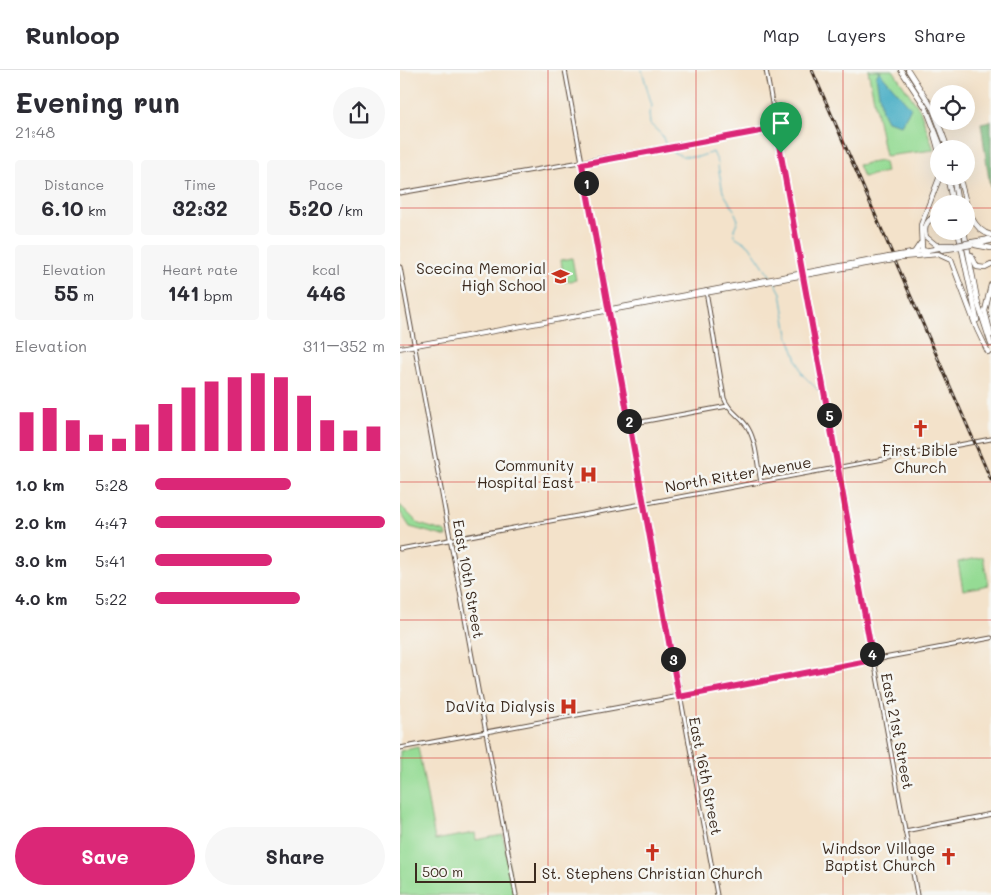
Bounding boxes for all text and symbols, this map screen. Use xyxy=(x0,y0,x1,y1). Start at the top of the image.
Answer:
text: Runloop xyxy=(25,19,120,50)
text: Map xyxy=(763,23,799,47)
text: Layers xyxy=(827,23,886,47)
text: Share xyxy=(914,23,966,47)
text: Evening run xyxy=(15,84,180,120)
map controls xyxy=(930,85,975,240)
button: locate xyxy=(930,85,975,130)
button: share xyxy=(333,87,385,139)
pin xyxy=(760,102,802,153)
icon: arrive xyxy=(767,109,795,137)
text: 21:48 xyxy=(15,121,55,142)
button: + xyxy=(930,140,975,185)
pin: 1 xyxy=(574,170,598,196)
text: 1 xyxy=(583,174,590,193)
text: Distance xyxy=(44,175,104,194)
text: Time xyxy=(184,175,216,194)
text: Pace xyxy=(309,175,343,194)
text: 6.10 xyxy=(41,194,83,221)
text: 32:32 xyxy=(172,194,228,221)
text: 5:20 xyxy=(289,194,333,221)
button: − xyxy=(930,195,975,240)
text: km xyxy=(83,201,107,220)
text: /km xyxy=(333,201,363,220)
place label: Scecina Memorial High School xyxy=(416,258,546,295)
text: Elevation xyxy=(43,260,105,279)
text: Heart rate xyxy=(162,260,238,279)
text: kcal xyxy=(312,260,340,279)
school or university icon: Scecina Memorial High School xyxy=(550,267,570,287)
text: 55 xyxy=(54,279,78,306)
text: 141 xyxy=(167,279,199,306)
text: 446 xyxy=(306,279,346,306)
text: m xyxy=(78,286,94,305)
text: bpm xyxy=(199,286,233,305)
text: Elevation xyxy=(15,335,87,356)
text: 311–352 m xyxy=(303,335,385,356)
pin: 5 xyxy=(816,402,842,428)
text: 5 xyxy=(825,406,834,425)
pin: 2 xyxy=(616,408,642,434)
text: 2 xyxy=(626,412,633,431)
church icon: First Bible Church xyxy=(910,419,930,439)
place label: First Bible Church xyxy=(882,440,958,477)
street label: North Ritter Avenue xyxy=(663,451,813,497)
place label: Community Hospital East xyxy=(477,455,574,492)
hospital icon: Community Hospital East xyxy=(578,464,598,484)
text: 1.0 km xyxy=(15,474,64,495)
text: 5:28 xyxy=(95,474,128,495)
text: 2.0 km xyxy=(15,512,66,533)
text: 4:47 xyxy=(95,512,128,533)
street label: East 10th Street xyxy=(449,518,489,640)
text: 3.0 km xyxy=(15,550,67,571)
text: 5:41 xyxy=(95,550,126,571)
text: 4.0 km xyxy=(15,588,67,609)
text: 5:22 xyxy=(95,588,127,609)
pin: 4 xyxy=(860,642,884,666)
text: 4 xyxy=(868,645,877,664)
pin: 3 xyxy=(660,646,686,672)
text: 3 xyxy=(669,650,678,669)
street label: East 21st Street xyxy=(877,671,919,791)
place label: DaVita Dialysis xyxy=(445,696,555,716)
hospital icon: DaVita Dialysis xyxy=(559,696,579,716)
street label: East 16th Street xyxy=(685,715,727,837)
button: Save xyxy=(15,827,195,885)
button: Share xyxy=(205,827,385,885)
place label: Windsor Village Baptist Church xyxy=(822,838,935,875)
church icon: St. Stephens Christian Church xyxy=(642,842,662,862)
church icon: Windsor Village Baptist Church xyxy=(939,847,959,867)
scale bar xyxy=(415,860,536,883)
text: 500 m xyxy=(422,862,463,881)
place label: St. Stephens Christian Church xyxy=(542,863,762,883)

